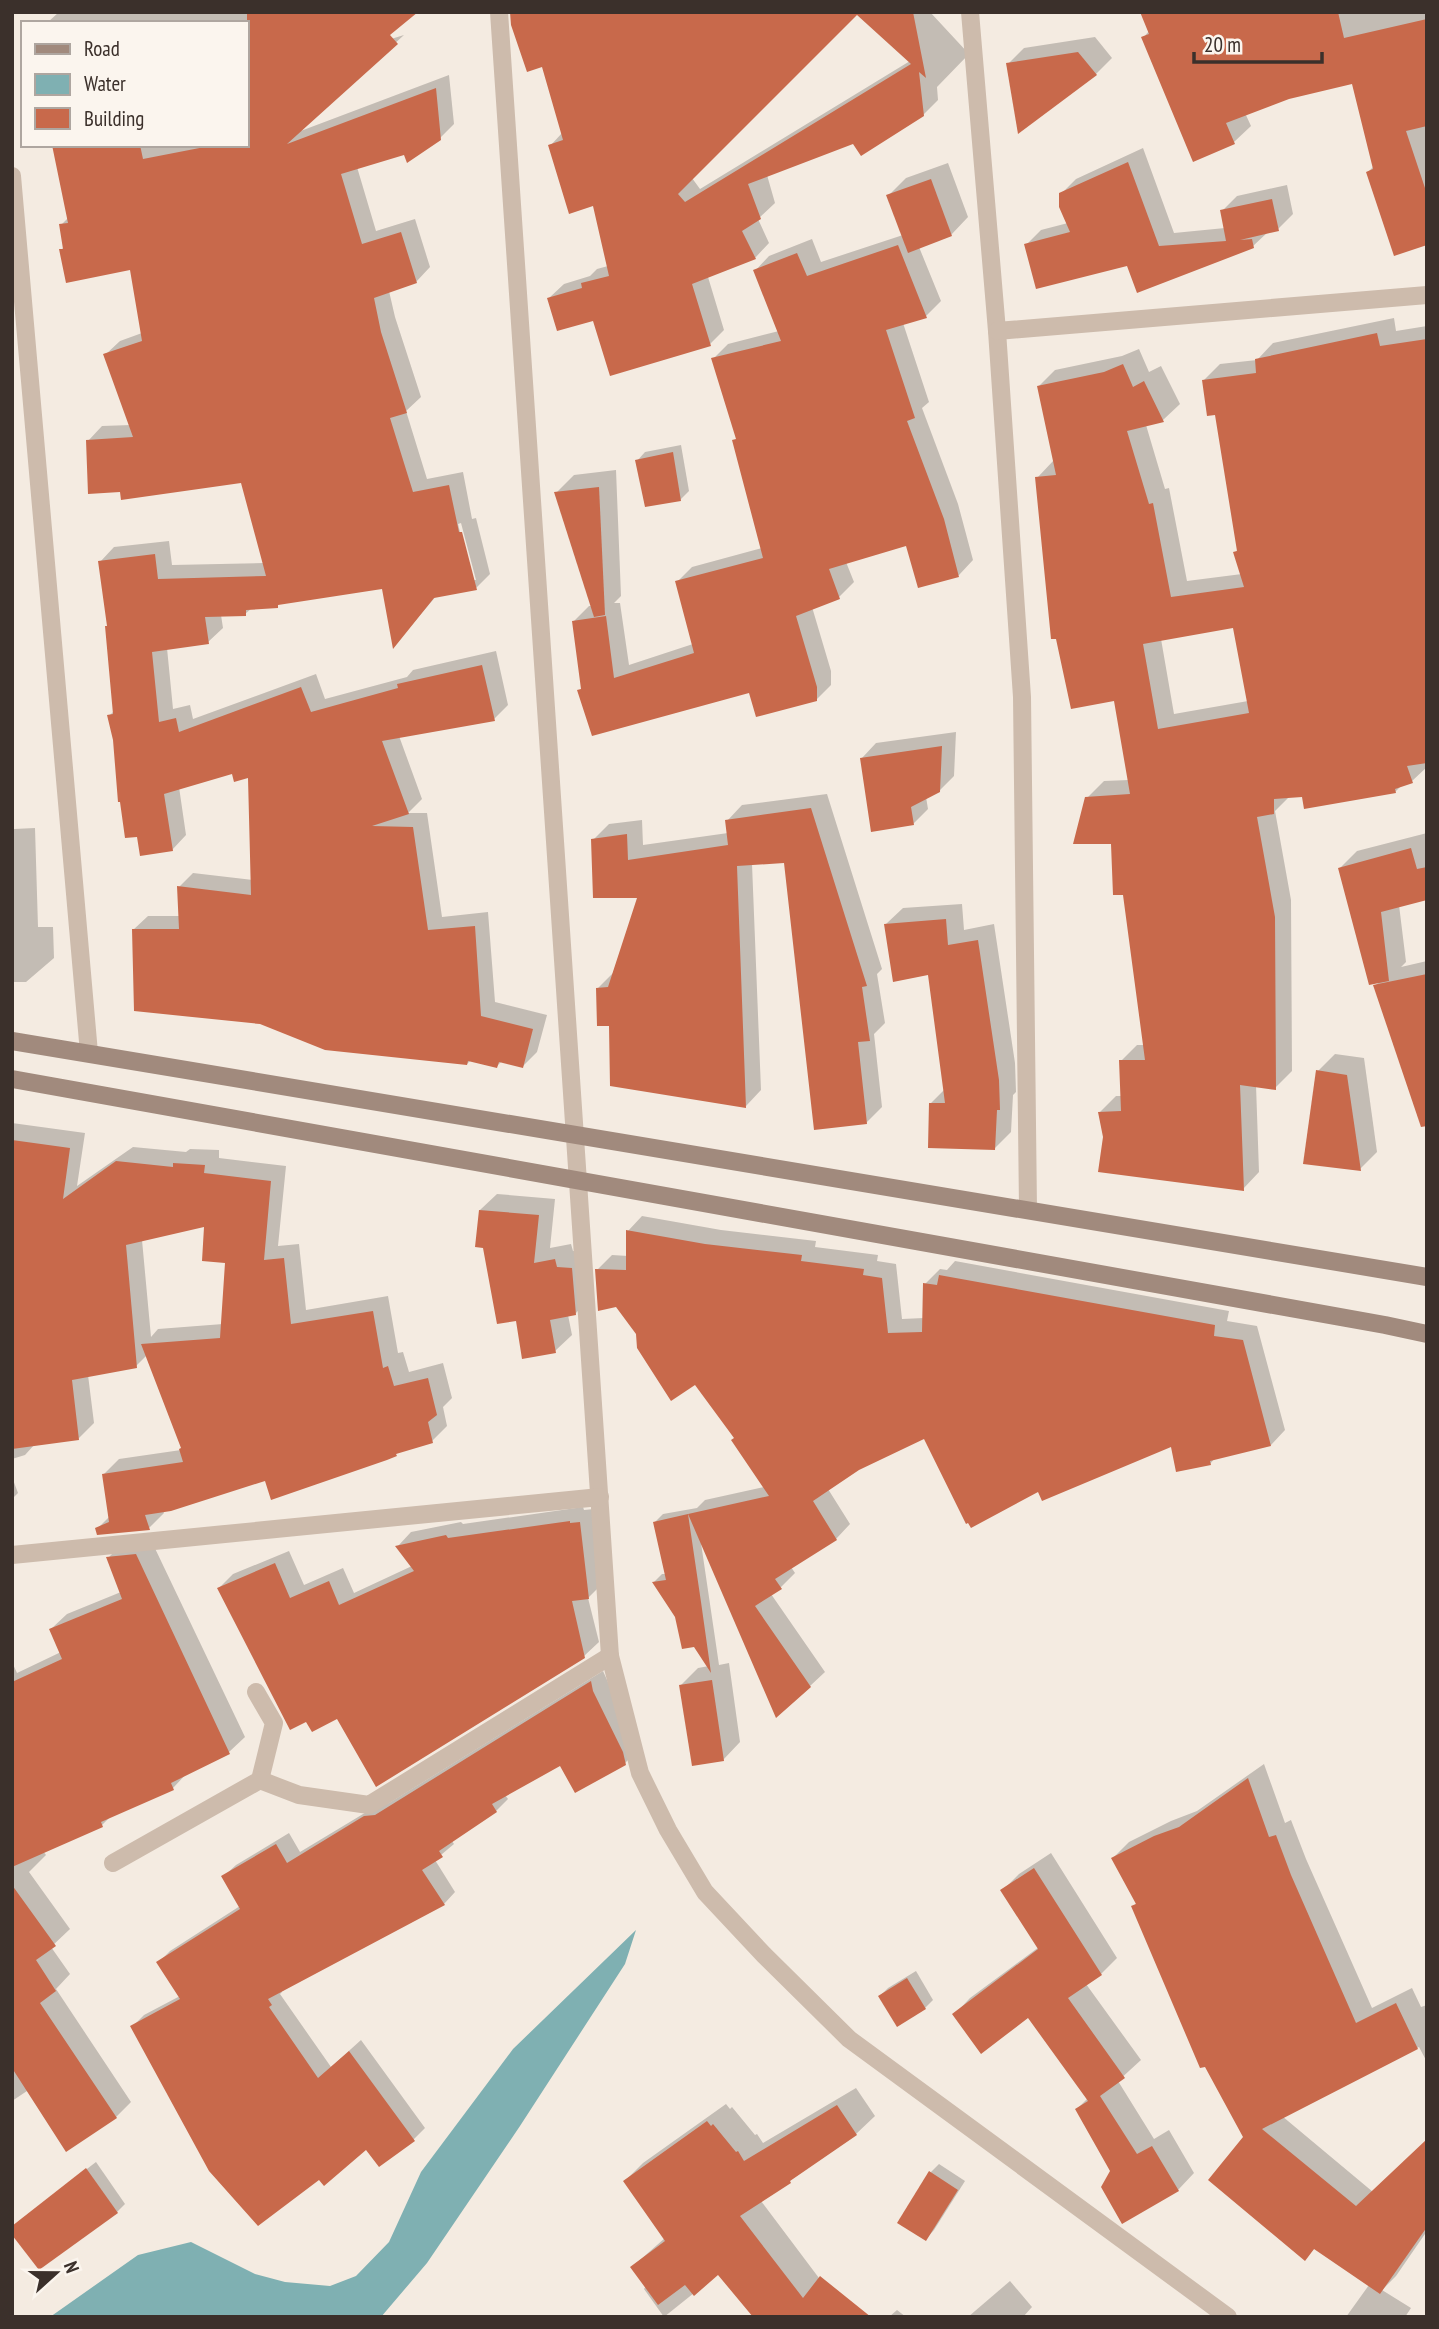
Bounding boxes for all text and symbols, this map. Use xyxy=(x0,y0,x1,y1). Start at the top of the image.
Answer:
legend xyxy=(21,21,248,147)
scale bar xyxy=(1194,21,1322,65)
text: 20 m xyxy=(1204,31,1241,58)
text: Road xyxy=(84,35,120,62)
text: Water xyxy=(84,70,126,97)
text: Building xyxy=(84,105,144,132)
north arrow xyxy=(21,2238,91,2308)
text: N xyxy=(59,2258,85,2276)

